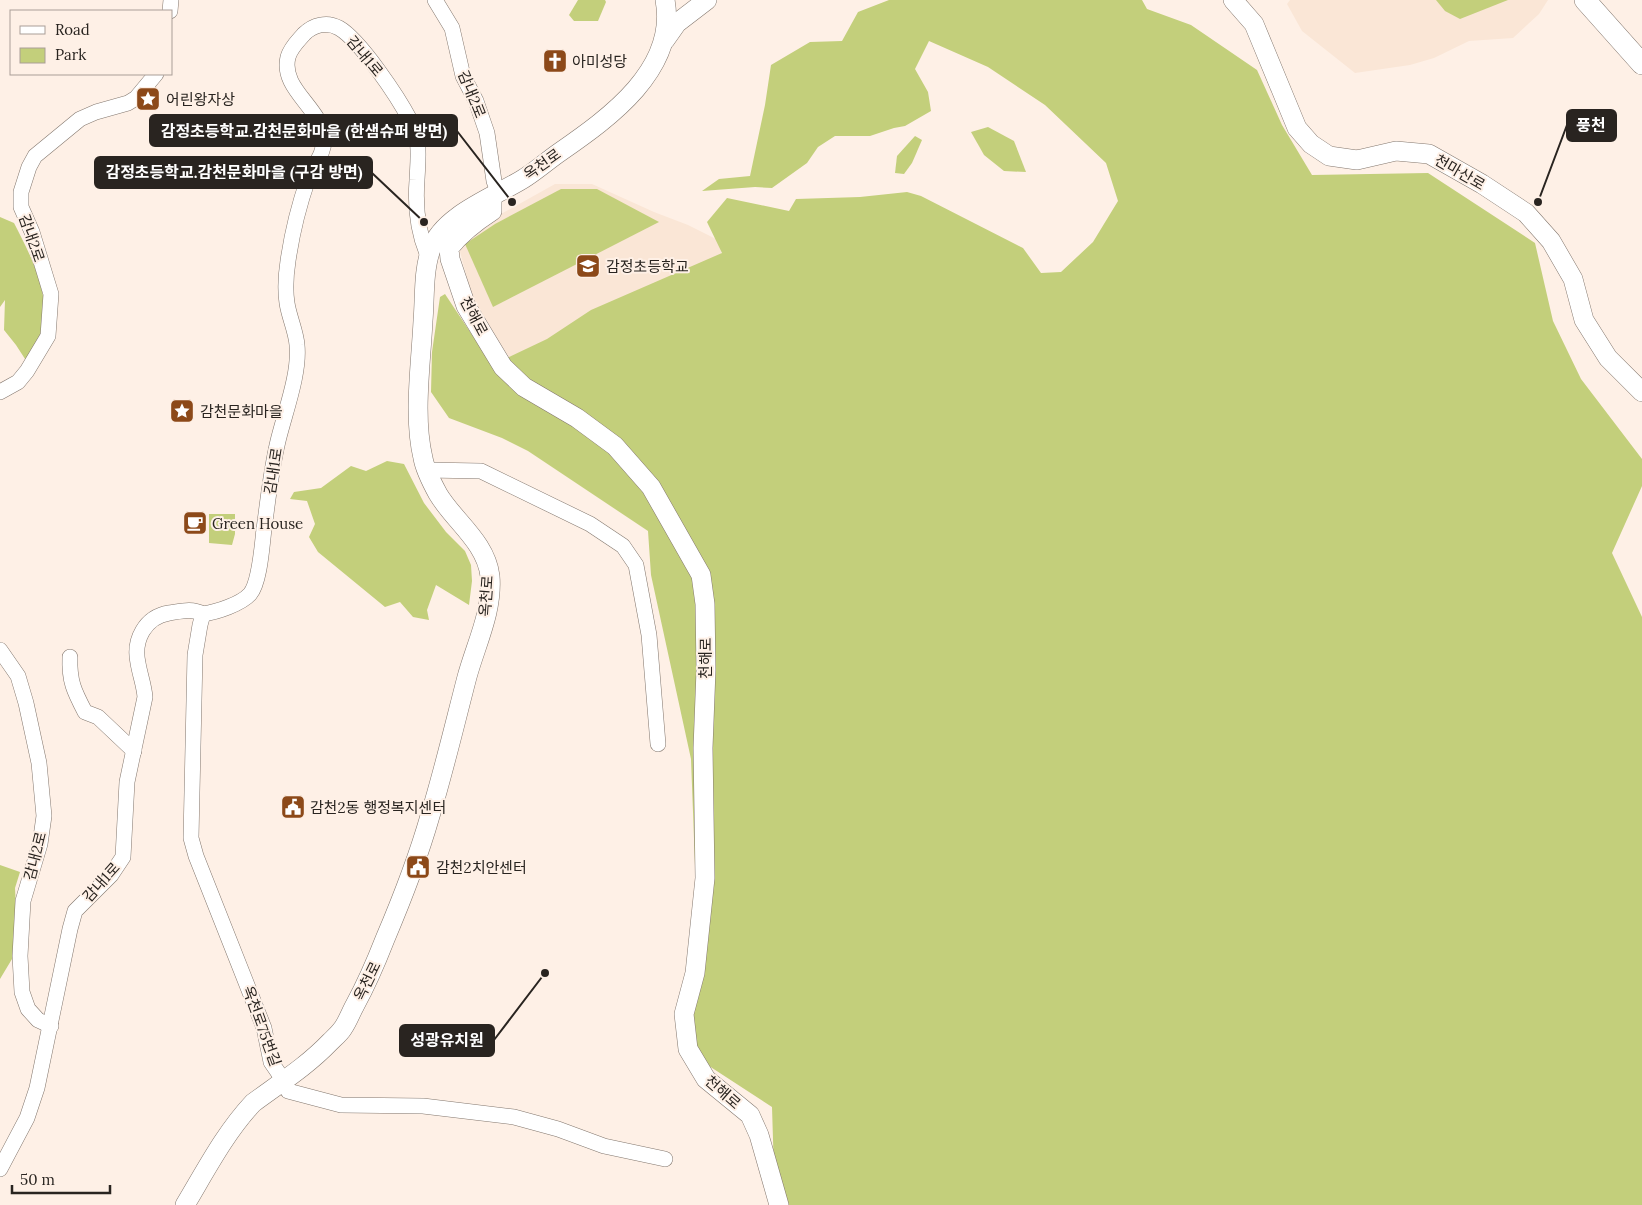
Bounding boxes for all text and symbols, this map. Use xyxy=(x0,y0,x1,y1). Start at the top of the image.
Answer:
legend xyxy=(10,10,172,75)
text: Road xyxy=(55,20,90,39)
street label: 감내1로 xyxy=(343,32,387,80)
text: Park xyxy=(55,45,86,64)
church icon: 아미성당 xyxy=(542,48,568,74)
place label: 아미성당 xyxy=(572,52,627,71)
street label: 감내2로 xyxy=(454,68,490,120)
place icon: 어린왕자상 xyxy=(135,86,161,112)
place label: 어린왕자상 xyxy=(166,90,235,109)
callout: 풍천 xyxy=(1567,110,1616,141)
callout: 감정초등학교.감천문화마을 (한샘슈퍼 방면) xyxy=(150,115,457,146)
text: 풍천 xyxy=(1576,115,1606,135)
text: 감정초등학교.감천문화마을 (한샘슈퍼 방면) xyxy=(161,121,448,142)
street label: 옥천로 xyxy=(520,144,564,184)
street label: 천마산로 xyxy=(1431,150,1489,194)
callout: 감정초등학교.감천문화마을 (구감 방면) xyxy=(95,157,372,188)
text: 감정초등학교.감천문화마을 (구감 방면) xyxy=(105,162,363,183)
street label: 감내2로 xyxy=(15,212,49,264)
school or university icon: 감정초등학교 xyxy=(575,253,601,279)
place label: 감정초등학교 xyxy=(606,257,689,276)
street label: 천해로 xyxy=(456,293,492,339)
place icon: 감천문화마을 xyxy=(169,398,195,424)
place label: 감천문화마을 xyxy=(200,402,283,421)
street label: 감내1로 xyxy=(260,446,286,496)
cafe icon: Green House xyxy=(182,510,208,536)
place label: Green House xyxy=(212,514,303,533)
street label: 옥천로 xyxy=(475,575,497,617)
street label: 천해로 xyxy=(696,637,715,679)
public building icon: 감천2동 행정복지센터 xyxy=(280,794,306,820)
place label: 감천2동 행정복지센터 xyxy=(310,798,446,817)
street label: 감내2로 xyxy=(20,830,50,882)
public building icon: 감천2치안센터 xyxy=(405,854,431,880)
street label: 감내1로 xyxy=(78,858,124,906)
place label: 감천2치안센터 xyxy=(436,858,527,877)
street label: 옥천로 xyxy=(349,958,385,1004)
street label: 옥천로75번길 xyxy=(239,983,285,1069)
callout: 성광유치원 xyxy=(400,1025,494,1056)
text: 성광유치원 xyxy=(410,1030,484,1050)
street label: 천해로 xyxy=(701,1071,745,1113)
scale bar xyxy=(12,1162,110,1194)
text: 50 m xyxy=(20,1170,55,1189)

